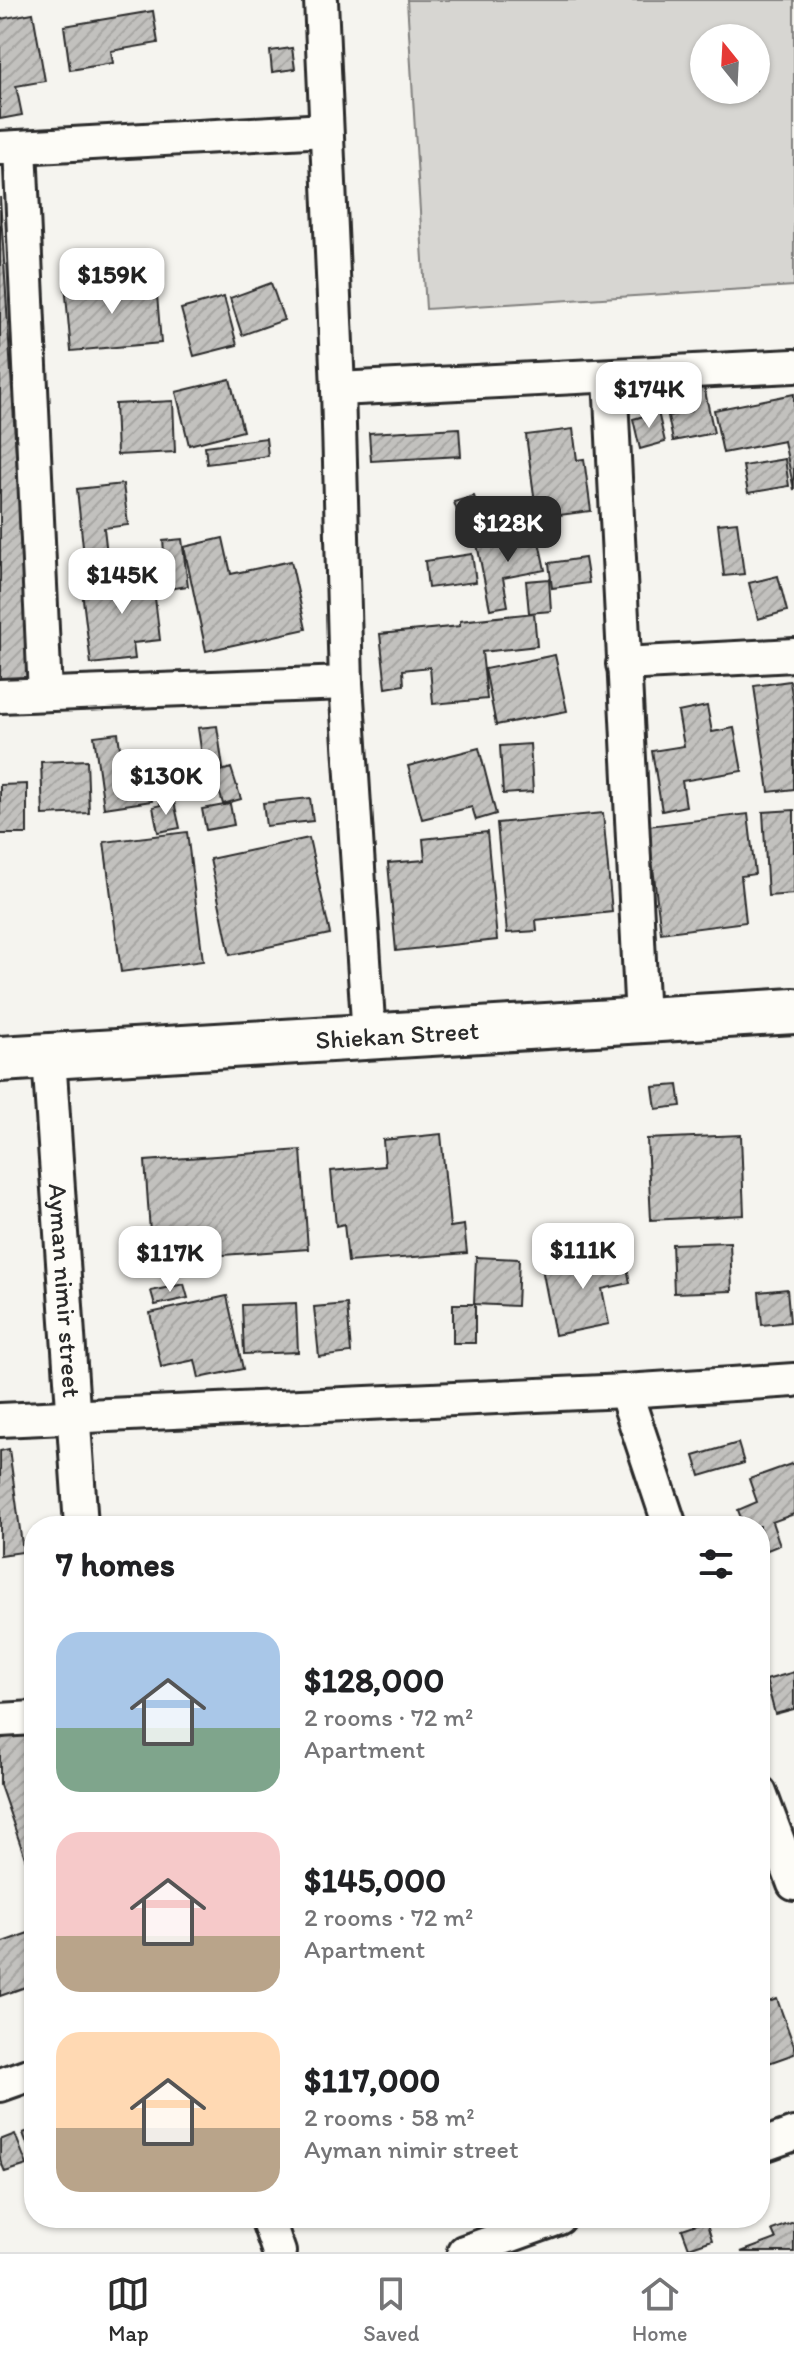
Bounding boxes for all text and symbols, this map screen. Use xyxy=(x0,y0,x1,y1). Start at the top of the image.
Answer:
north arrow xyxy=(690,24,770,104)
map controls xyxy=(690,24,770,104)
pin: $159K xyxy=(56,248,168,316)
text: $159K xyxy=(77,258,147,290)
pin: $174K xyxy=(593,362,705,430)
text: $174K xyxy=(614,372,684,404)
pin: $128K xyxy=(452,496,564,564)
text: $128K xyxy=(473,506,543,538)
pin: $145K xyxy=(66,548,178,616)
text: $145K xyxy=(86,558,158,590)
pin: $130K xyxy=(110,749,222,817)
text: $130K xyxy=(130,759,202,791)
street label: Shiekan Street xyxy=(315,1014,480,1056)
street label: Ayman nimir street xyxy=(42,1182,88,1399)
pin: $111K xyxy=(527,1223,639,1291)
pin: $117K xyxy=(114,1226,226,1294)
text: $111K xyxy=(550,1233,616,1265)
text: $117K xyxy=(137,1236,203,1268)
icon: filters xyxy=(694,1542,738,1586)
text: 7 homes xyxy=(56,1544,175,1585)
text: $128,000 xyxy=(304,1660,444,1701)
icon: home xyxy=(120,1664,216,1760)
text: 2 rooms · 72 m² xyxy=(304,1701,473,1733)
text: Apartment xyxy=(304,1733,425,1765)
text: $145,000 xyxy=(304,1860,446,1901)
icon: home xyxy=(120,1864,216,1960)
text: 2 rooms · 72 m² xyxy=(304,1901,473,1933)
text: Apartment xyxy=(304,1933,425,1965)
text: $117,000 xyxy=(304,2060,441,2101)
icon: home xyxy=(120,2064,216,2160)
text: 2 rooms · 58 m² xyxy=(304,2101,475,2133)
text: Ayman nimir street xyxy=(304,2133,519,2165)
tab: Map xyxy=(106,2272,150,2347)
tab: Saved xyxy=(363,2272,419,2347)
tab: Home xyxy=(632,2272,688,2347)

